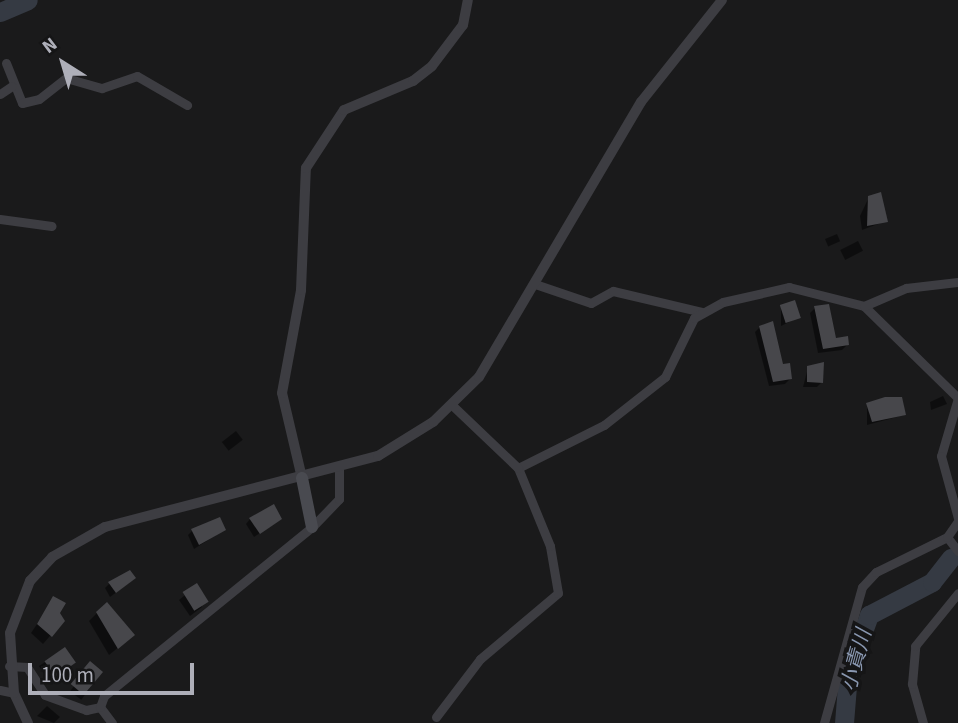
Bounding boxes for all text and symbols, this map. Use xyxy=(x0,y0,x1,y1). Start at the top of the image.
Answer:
north arrow xyxy=(28,28,98,98)
text: N xyxy=(37,31,63,60)
water label: 小責川 xyxy=(836,626,876,694)
scale bar xyxy=(32,650,198,694)
text: 100 m xyxy=(41,660,94,690)

